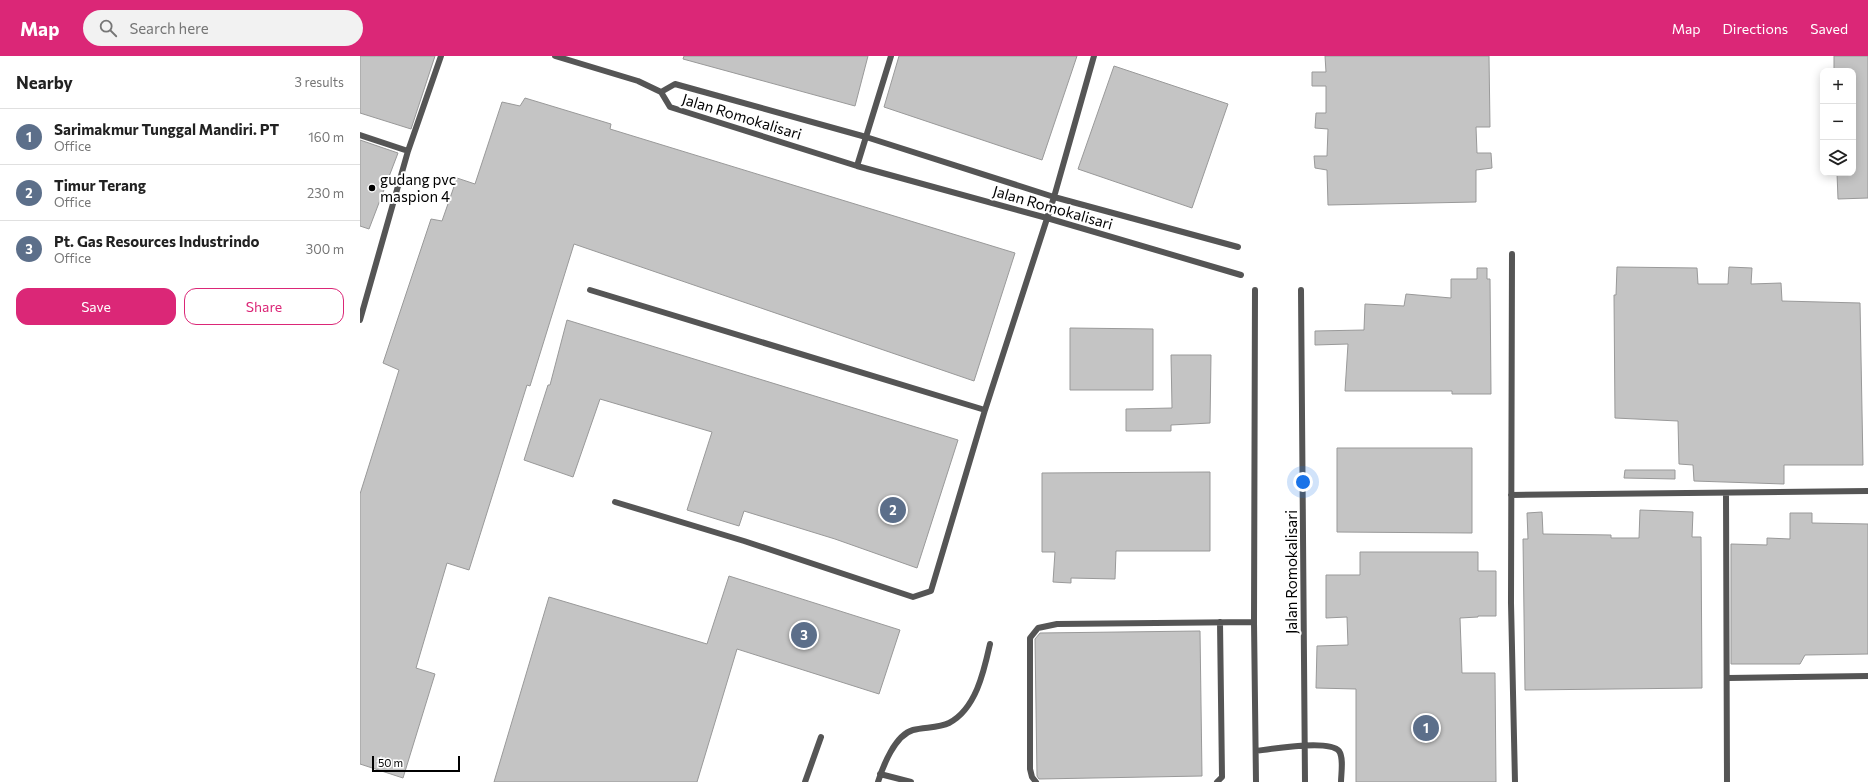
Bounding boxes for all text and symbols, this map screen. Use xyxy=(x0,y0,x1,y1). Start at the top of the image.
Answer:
search box xyxy=(83,10,363,46)
text: Map xyxy=(20,17,59,40)
icon: search xyxy=(97,17,119,39)
text: Search here xyxy=(129,19,209,37)
text: Map xyxy=(1672,20,1701,37)
text: Directions xyxy=(1723,20,1788,37)
text: Saved xyxy=(1810,20,1848,37)
map controls xyxy=(1820,68,1856,176)
button: + xyxy=(1820,68,1856,104)
text: Nearby xyxy=(16,72,73,93)
text: 3 results xyxy=(295,74,344,90)
street label: Jalan Romokalisari xyxy=(680,89,804,143)
button: − xyxy=(1820,104,1856,140)
text: Sarimakmur Tunggal Mandiri. PT xyxy=(54,120,279,138)
text: 1 xyxy=(26,129,32,145)
text: 160 m xyxy=(308,129,344,145)
text: Office xyxy=(54,138,91,154)
button: layers xyxy=(1820,140,1856,176)
place label: gudang pvc maspion 4 xyxy=(380,170,456,205)
text: Timur Terang xyxy=(54,176,146,194)
street label: Jalan Romokalisari xyxy=(991,181,1115,233)
marker: gudang pvc maspion 4 xyxy=(367,183,377,193)
text: 2 xyxy=(25,185,33,201)
text: 230 m xyxy=(307,185,344,201)
text: Office xyxy=(54,194,91,210)
text: Pt. Gas Resources Industrindo xyxy=(54,232,260,250)
text: 3 xyxy=(25,241,33,257)
text: 300 m xyxy=(306,241,344,257)
text: Office xyxy=(54,250,91,266)
button: Save xyxy=(16,288,176,325)
button: Share xyxy=(184,288,344,325)
your location xyxy=(1293,472,1313,492)
pin: 2 xyxy=(880,495,906,525)
street label: Jalan Romokalisari xyxy=(1282,510,1300,634)
pin: 3 xyxy=(791,620,817,650)
pin: 1 xyxy=(1413,713,1439,743)
scale bar xyxy=(372,754,460,773)
text: 50 m xyxy=(378,756,403,769)

